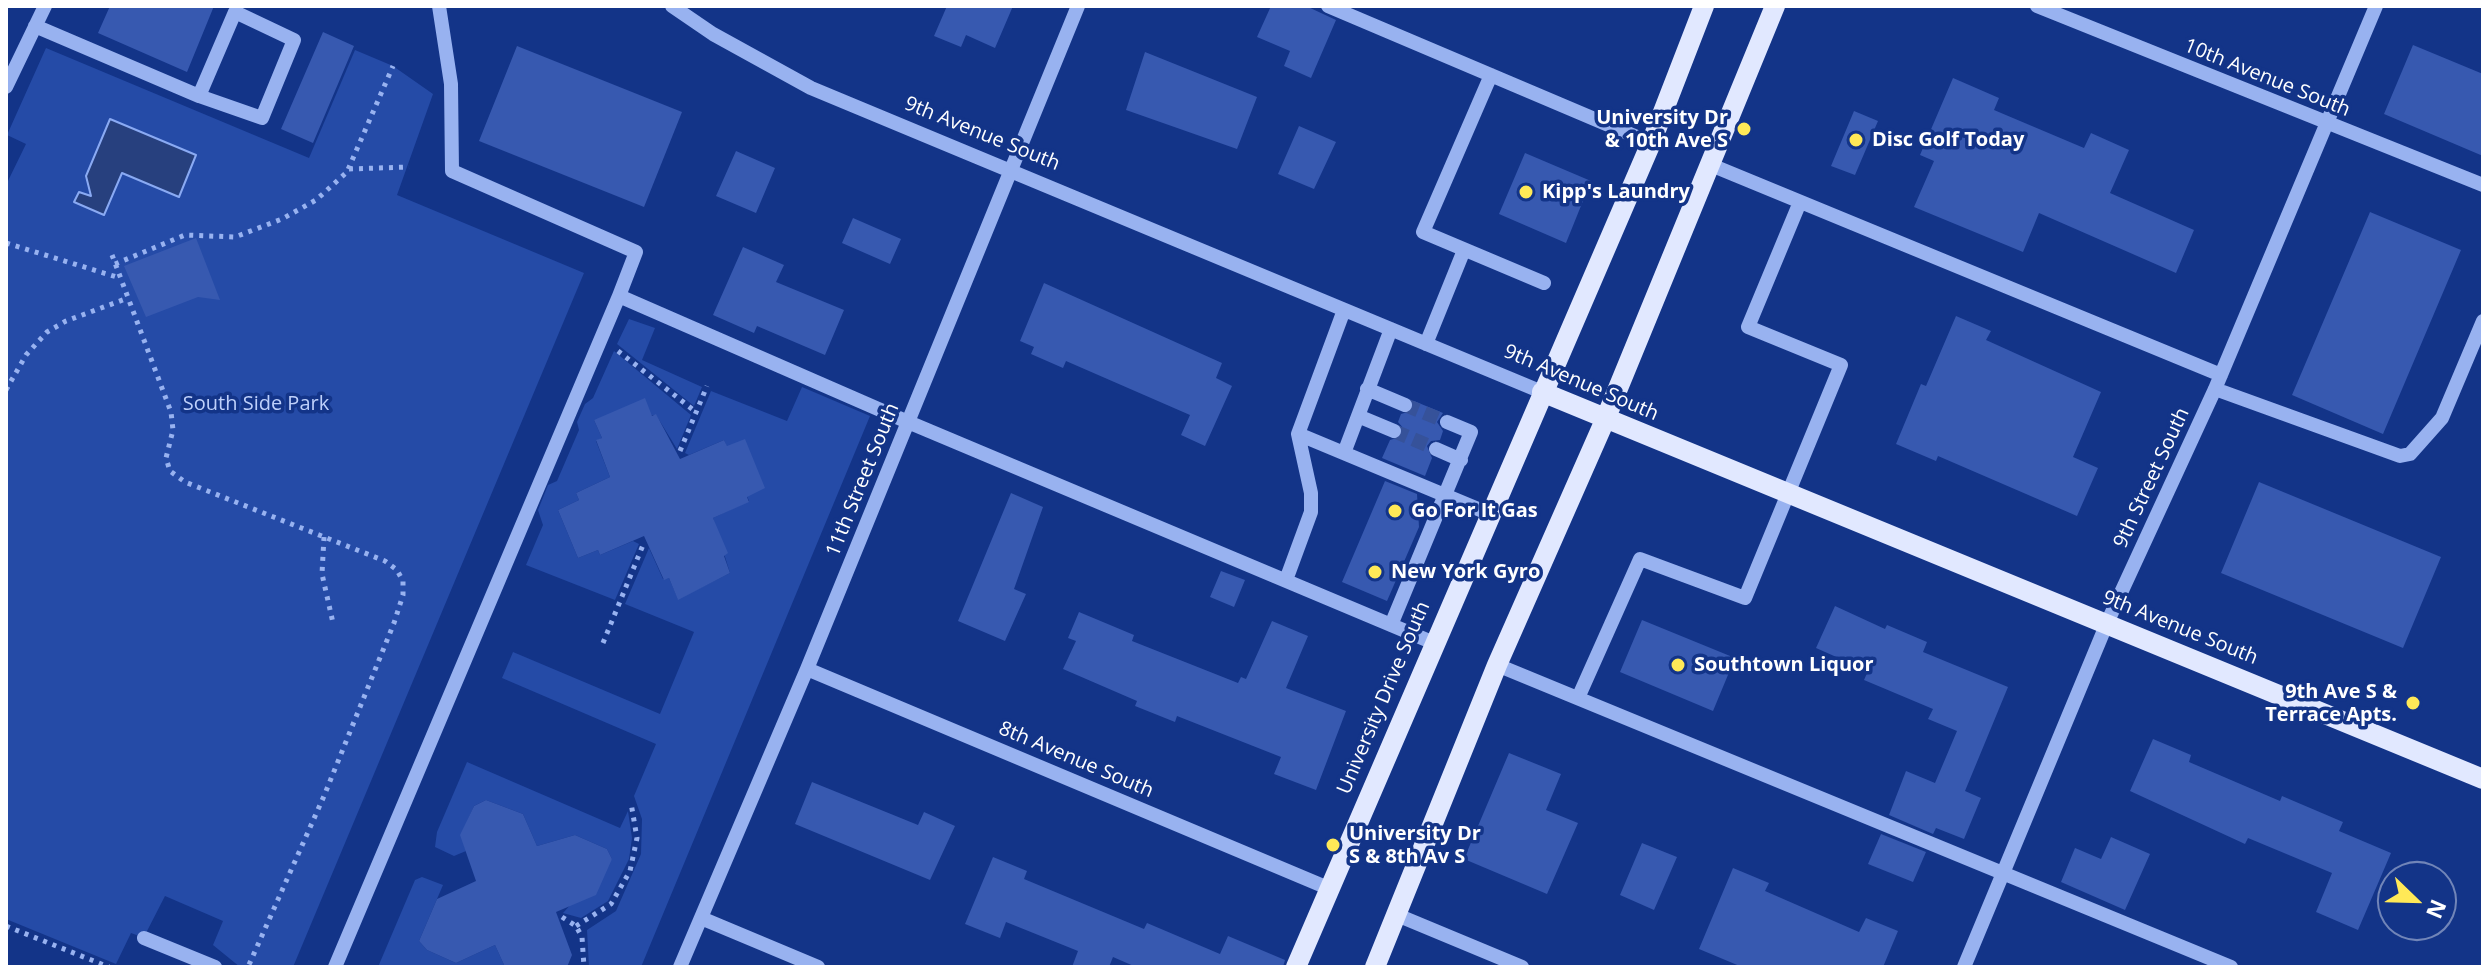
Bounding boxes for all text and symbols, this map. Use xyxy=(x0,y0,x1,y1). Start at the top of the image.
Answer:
street label: 10th Avenue South xyxy=(2180,34,2354,122)
street label: 9th Avenue South xyxy=(901,92,1063,176)
place label: University Dr & 10th Ave S xyxy=(1596,106,1728,153)
marker: University Dr & 10th Ave S xyxy=(1735,120,1753,138)
place label: Disc Golf Today xyxy=(1872,128,2024,152)
marker: Disc Golf Today xyxy=(1847,131,1865,149)
place label: Kipp's Laundry xyxy=(1542,180,1690,204)
marker: Kipp's Laundry xyxy=(1517,183,1535,201)
street label: 9th Avenue South xyxy=(1500,340,1662,426)
park label: South Side Park xyxy=(183,392,329,416)
street label: 11th Street South xyxy=(821,400,905,560)
street label: 9th Street South xyxy=(2109,404,2195,552)
place label: Go For It Gas xyxy=(1411,499,1538,523)
marker: Go For It Gas xyxy=(1386,502,1404,520)
place label: New York Gyro xyxy=(1391,560,1540,584)
marker: New York Gyro xyxy=(1366,563,1384,581)
street label: 9th Avenue South xyxy=(2099,586,2261,670)
street label: University Drive South xyxy=(1333,598,1435,798)
place label: Southtown Liquor xyxy=(1694,653,1874,677)
marker: Southtown Liquor xyxy=(1669,656,1687,674)
place label: 9th Ave S & Terrace Apts. xyxy=(2265,680,2397,727)
marker: 9th Ave S & Terrace Apts. xyxy=(2404,694,2422,712)
street label: 8th Avenue South xyxy=(995,717,1157,803)
place label: University Dr S & 8th Av S xyxy=(1349,822,1481,869)
marker: University Dr S & 8th Av S xyxy=(1324,836,1342,854)
north arrow xyxy=(2377,861,2457,941)
text: N xyxy=(2420,895,2455,924)

